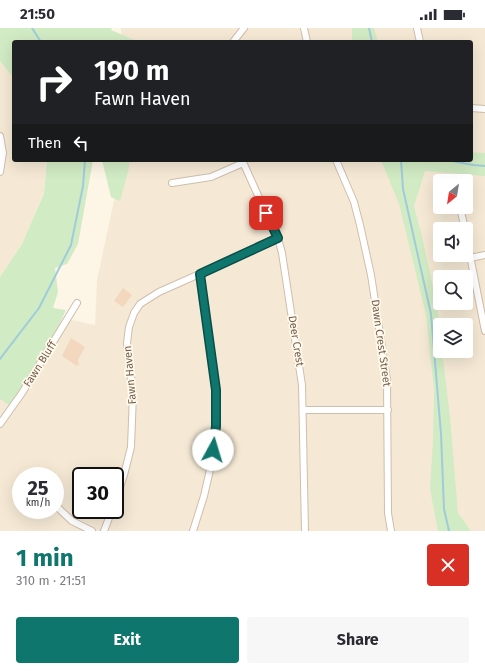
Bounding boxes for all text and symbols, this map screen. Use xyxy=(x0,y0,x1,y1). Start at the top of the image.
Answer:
text: 21:50 xyxy=(20,5,55,23)
text: 190 m xyxy=(94,54,169,87)
icon: right xyxy=(28,56,80,108)
text: Fawn Haven xyxy=(94,88,191,110)
icon: left xyxy=(70,132,92,154)
text: Then xyxy=(28,134,62,152)
north arrow xyxy=(433,174,473,214)
map controls xyxy=(433,174,473,358)
pin xyxy=(249,196,283,230)
icon: arrive xyxy=(255,202,277,224)
button: sound xyxy=(433,222,473,262)
button: search xyxy=(433,270,473,310)
street label: Dawn Crest Street xyxy=(368,299,394,387)
street label: Deer Crest xyxy=(286,315,306,367)
button: layers xyxy=(433,318,473,358)
street label: Fawn Bluff xyxy=(21,338,60,389)
street label: Fawn Haven xyxy=(121,345,139,405)
position arrow xyxy=(192,429,234,471)
speed limit sign: 30 xyxy=(72,467,124,519)
text: 25 xyxy=(27,476,49,500)
text: km/h xyxy=(26,497,50,509)
text: 1 min xyxy=(16,544,74,572)
button: close xyxy=(427,544,469,586)
text: 310 m · 21:51 xyxy=(16,573,86,588)
button: Exit xyxy=(16,617,239,663)
button: Share xyxy=(247,617,469,663)

